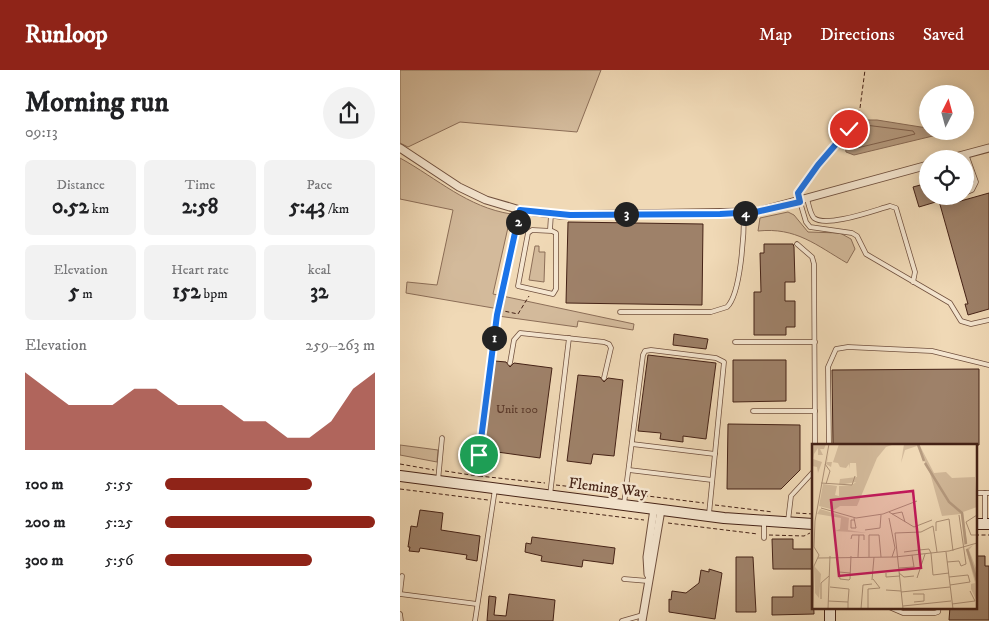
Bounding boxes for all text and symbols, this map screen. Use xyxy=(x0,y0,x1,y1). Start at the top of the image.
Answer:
text: Runloop xyxy=(25,20,108,50)
text: Map xyxy=(759,24,792,46)
text: Directions xyxy=(820,24,895,46)
text: Saved xyxy=(923,24,964,46)
text: Morning run xyxy=(25,85,169,120)
north arrow xyxy=(919,85,974,140)
map controls xyxy=(919,85,974,205)
button: share xyxy=(323,87,375,139)
pin xyxy=(828,108,870,150)
icon: check xyxy=(835,115,863,143)
text: 09:13 xyxy=(25,122,58,142)
button: locate xyxy=(919,150,974,205)
text: Distance xyxy=(57,176,105,194)
text: Time xyxy=(185,176,215,194)
text: Pace xyxy=(306,176,332,194)
text: 0.52 xyxy=(52,194,89,220)
text: 2:58 xyxy=(182,194,218,220)
text: 5:43 xyxy=(289,194,325,220)
text: km xyxy=(89,200,109,218)
text: /km xyxy=(325,200,349,218)
pin: 4 xyxy=(732,200,758,226)
pin: 3 xyxy=(614,202,638,226)
text: 4 xyxy=(741,204,750,222)
text: 3 xyxy=(624,205,629,223)
pin: 2 xyxy=(506,210,530,234)
text: 2 xyxy=(515,213,522,231)
text: Elevation xyxy=(54,261,108,279)
text: Heart rate xyxy=(171,261,229,279)
text: kcal xyxy=(308,261,331,279)
text: 5 xyxy=(69,279,79,305)
text: 152 xyxy=(172,279,201,305)
text: 32 xyxy=(310,279,328,305)
text: m xyxy=(79,285,93,303)
text: bpm xyxy=(201,285,228,303)
pin: 1 xyxy=(482,326,506,350)
text: 1 xyxy=(492,329,497,347)
text: Elevation xyxy=(25,335,87,355)
text: 259–263 m xyxy=(305,335,375,355)
house number: Unit 100 xyxy=(496,402,538,417)
pin xyxy=(458,434,500,476)
icon: arrive xyxy=(465,441,493,469)
inset map xyxy=(812,444,976,608)
text: 100 m xyxy=(25,474,64,494)
text: 5:55 xyxy=(105,474,133,494)
street label: Fleming Way xyxy=(567,474,650,502)
text: 200 m xyxy=(25,512,66,532)
text: 5:25 xyxy=(105,512,133,532)
text: 300 m xyxy=(25,550,64,570)
text: 5:56 xyxy=(105,550,133,570)

